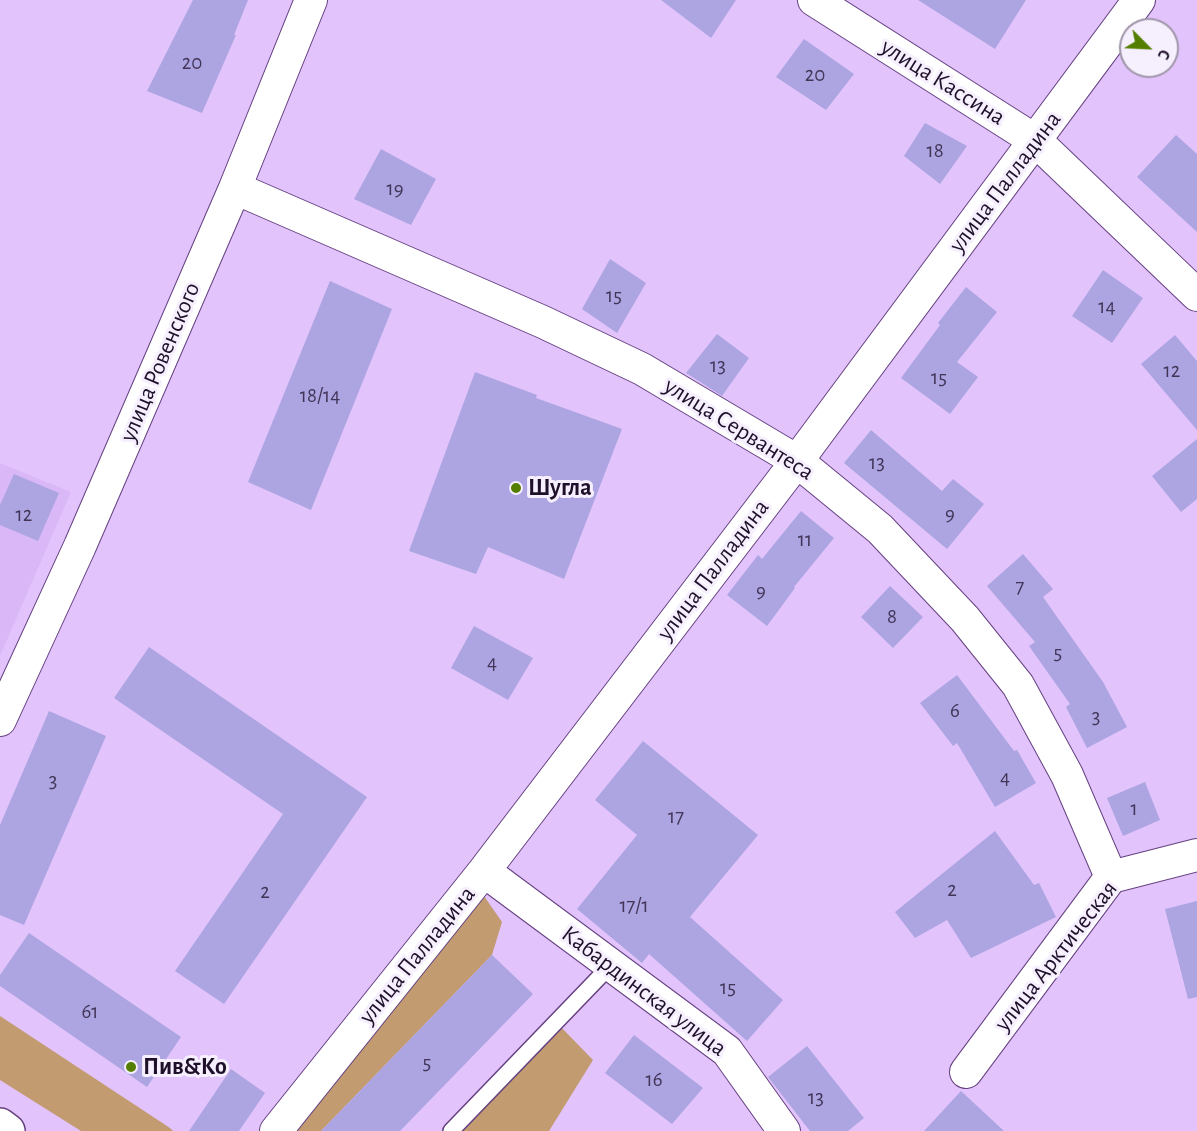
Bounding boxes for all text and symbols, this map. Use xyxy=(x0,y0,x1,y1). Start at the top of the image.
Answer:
north arrow xyxy=(1119,18,1179,78)
street label: улица Кассина xyxy=(875,32,1011,132)
text: С xyxy=(1155,47,1173,62)
house number: 20 xyxy=(182,50,202,76)
house number: 20 xyxy=(805,62,825,88)
street label: улица Палладина xyxy=(943,106,1067,258)
house number: 18 xyxy=(926,138,944,164)
house number: 19 xyxy=(386,176,404,202)
street label: улица Ровенского xyxy=(113,278,207,446)
house number: 15 xyxy=(606,283,622,309)
house number: 14 xyxy=(1098,294,1116,320)
house number: 13 xyxy=(710,353,726,379)
house number: 12 xyxy=(1164,358,1180,384)
house number: 15 xyxy=(931,365,947,391)
street label: улица Сервантеса xyxy=(659,371,819,487)
house number: 18/14 xyxy=(300,383,340,409)
house number: 13 xyxy=(869,450,885,476)
place label: Шугла xyxy=(528,474,592,502)
marker: Шугла xyxy=(509,481,523,495)
street label: улица Палладина xyxy=(651,494,775,646)
house number: 9 xyxy=(945,501,955,527)
house number: 12 xyxy=(16,502,32,528)
house number: 11 xyxy=(798,527,812,553)
house number: 7 xyxy=(1016,574,1024,600)
house number: 9 xyxy=(756,578,766,604)
house number: 8 xyxy=(887,604,897,630)
house number: 5 xyxy=(1054,640,1062,666)
house number: 4 xyxy=(487,650,497,676)
house number: 6 xyxy=(950,698,960,724)
house number: 3 xyxy=(1092,704,1100,730)
house number: 4 xyxy=(1000,765,1010,791)
house number: 3 xyxy=(49,768,57,794)
house number: 1 xyxy=(1130,796,1138,822)
house number: 17 xyxy=(668,804,684,830)
street label: улица Арктическая xyxy=(988,875,1124,1037)
house number: 2 xyxy=(947,877,957,903)
house number: 2 xyxy=(260,879,270,905)
street label: улица Палладина xyxy=(353,880,481,1030)
house number: 17/1 xyxy=(619,893,649,919)
street label: Кабардинская улица xyxy=(556,919,732,1063)
house number: 15 xyxy=(720,975,736,1001)
house number: 61 xyxy=(81,999,99,1025)
house number: 5 xyxy=(423,1050,431,1076)
place label: Пив&Ко xyxy=(143,1053,227,1081)
marker: Пив&Ко xyxy=(124,1060,138,1074)
house number: 16 xyxy=(645,1067,663,1093)
house number: 13 xyxy=(808,1085,824,1111)

